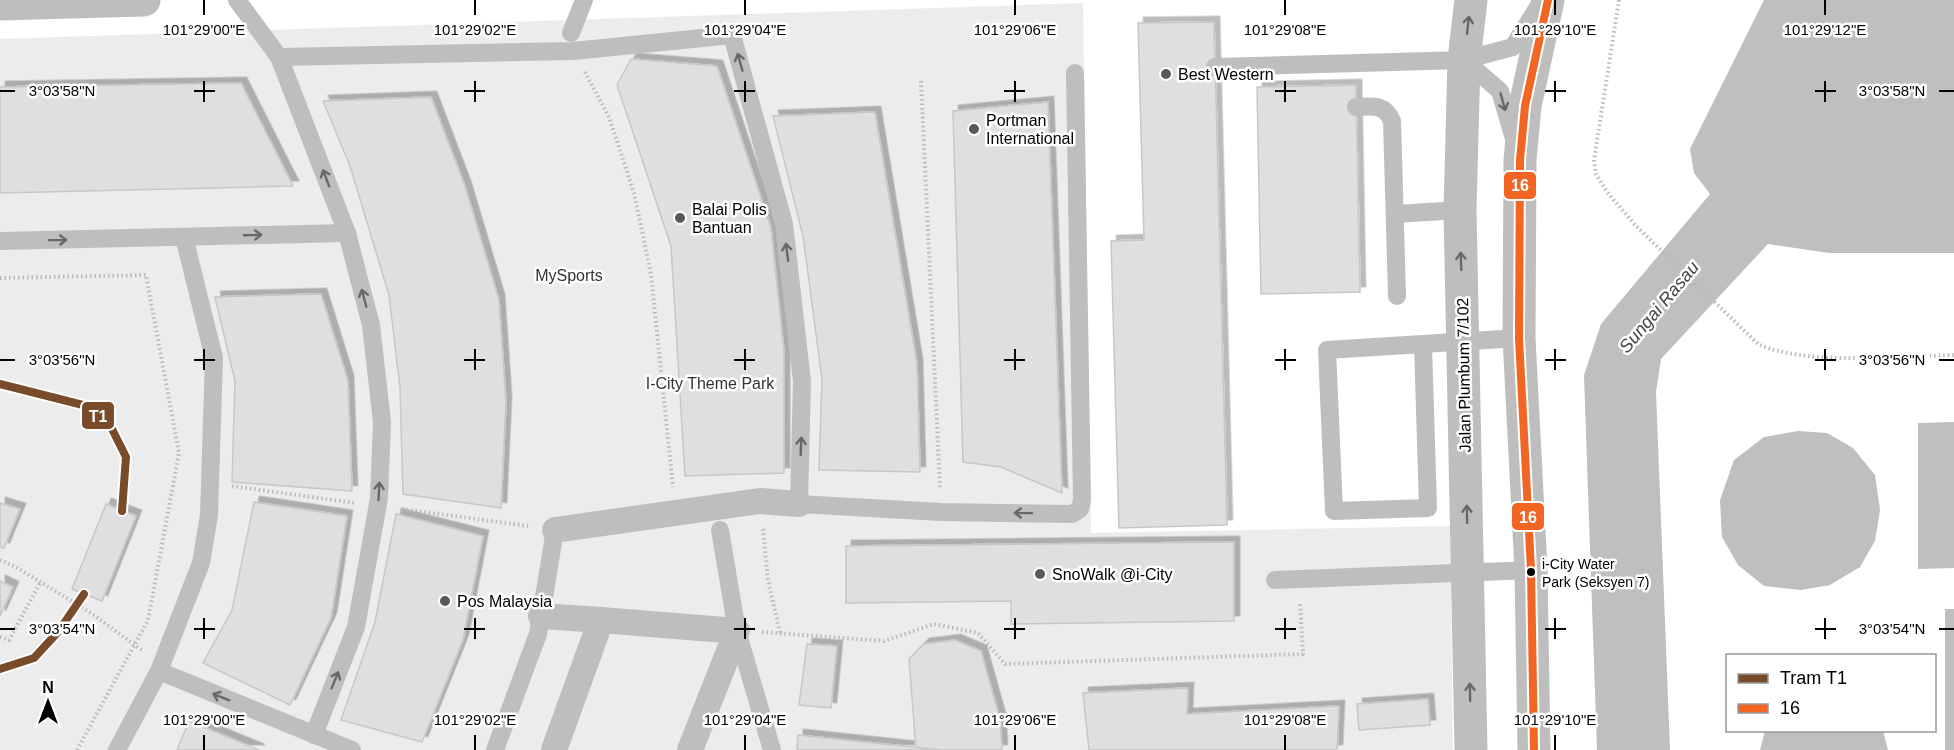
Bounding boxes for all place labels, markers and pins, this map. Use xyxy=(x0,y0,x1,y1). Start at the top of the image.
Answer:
place label: Best Western xyxy=(1178,66,1274,83)
marker: Best Western xyxy=(1159,67,1173,81)
place label: Portman International xyxy=(986,112,1074,147)
marker: Portman International xyxy=(967,122,981,136)
place label: Balai Polis Bantuan xyxy=(692,201,767,236)
marker: Balai Polis Bantuan xyxy=(673,211,687,225)
place label: i-City Water Park (Seksyen 7) xyxy=(1542,556,1649,590)
place label: SnoWalk @i-City xyxy=(1052,566,1173,583)
marker: i-City Water Park (Seksyen 7) xyxy=(1525,566,1537,578)
marker: SnoWalk @i-City xyxy=(1033,567,1047,581)
place label: Pos Malaysia xyxy=(457,593,552,610)
marker: Pos Malaysia xyxy=(438,594,452,608)

